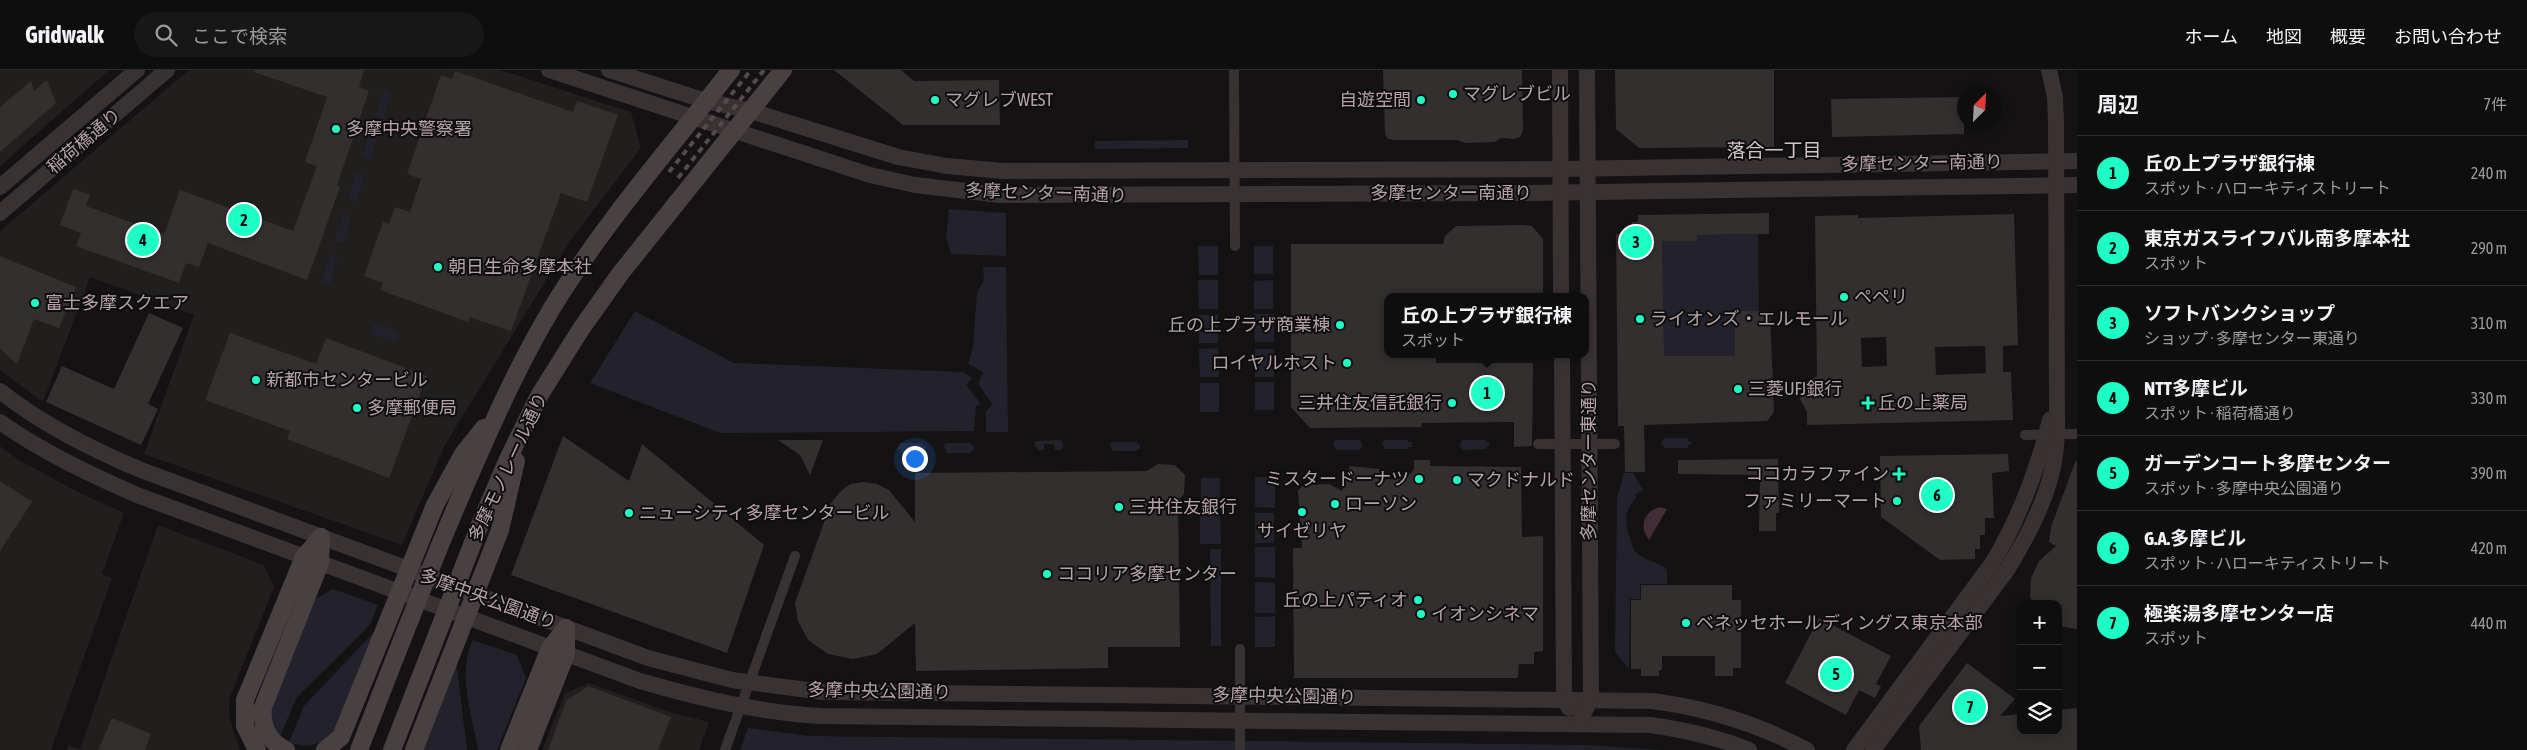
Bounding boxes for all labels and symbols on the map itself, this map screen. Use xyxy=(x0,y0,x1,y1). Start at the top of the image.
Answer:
place label: マグレブビル xyxy=(1463,83,1571,104)
north arrow xyxy=(1957,85,2002,130)
marker: マグレブビル xyxy=(1447,88,1459,100)
place label: マグレブWEST xyxy=(945,89,1053,110)
place label: 自遊空間 xyxy=(1339,89,1411,110)
marker: マグレブWEST xyxy=(929,94,941,106)
marker: 自遊空間 xyxy=(1415,94,1427,106)
street label: 稲荷橋通り xyxy=(42,104,125,178)
place label: 多摩中央警察署 xyxy=(346,118,472,139)
marker: 多摩中央警察署 xyxy=(330,123,342,135)
district label: 落合一丁目 xyxy=(1726,139,1822,161)
street label: 多摩センター南通り xyxy=(1841,151,2003,174)
street label: 多摩センター南通り xyxy=(965,179,1127,206)
street label: 多摩センター南通り xyxy=(1370,182,1532,203)
pin: 2 xyxy=(228,201,260,239)
pin: 4 xyxy=(127,221,159,259)
pin: 3 xyxy=(1620,223,1652,261)
place label: 朝日生命多摩本社 xyxy=(448,256,592,277)
marker: 朝日生命多摩本社 xyxy=(432,261,444,273)
place label: ペペリ xyxy=(1854,286,1908,307)
marker: ペペリ xyxy=(1838,291,1850,303)
place label: 富士多摩スクエア xyxy=(45,292,189,313)
marker: 富士多摩スクエア xyxy=(29,297,41,309)
place label: ライオンズ・エルモール xyxy=(1650,308,1848,329)
marker: ライオンズ・エルモール xyxy=(1634,313,1646,325)
place label: 丘の上プラザ商業棟 xyxy=(1168,314,1330,335)
marker: 丘の上プラザ商業棟 xyxy=(1334,319,1346,331)
place label: ロイヤルホスト xyxy=(1212,352,1337,373)
marker: ロイヤルホスト xyxy=(1341,357,1353,369)
place label: 新都市センタービル xyxy=(266,369,428,390)
marker: 新都市センタービル xyxy=(250,374,262,386)
pin: 1 xyxy=(1471,374,1503,412)
place label: 三菱UFJ銀行 xyxy=(1748,378,1842,399)
street label: 多摩センター東通り xyxy=(1578,379,1599,541)
marker: 三菱UFJ銀行 xyxy=(1732,383,1744,395)
street label: 多摩モノレール通り xyxy=(464,389,551,545)
place label: 三井住友信託銀行 xyxy=(1298,392,1442,413)
place label: 丘の上薬局 xyxy=(1878,392,1968,413)
place label: 多摩郵便局 xyxy=(367,397,457,418)
marker: 三井住友信託銀行 xyxy=(1446,397,1458,409)
marker: 丘の上薬局 xyxy=(1862,397,1874,409)
marker: 多摩郵便局 xyxy=(351,402,363,414)
your location xyxy=(902,446,928,472)
place label: ココカラファイン xyxy=(1745,463,1889,484)
place label: ミスタードーナツ xyxy=(1265,468,1409,489)
marker: ココカラファイン xyxy=(1893,468,1905,480)
place label: マクドナルド xyxy=(1467,469,1575,490)
marker: ミスタードーナツ xyxy=(1413,473,1425,485)
marker: マクドナルド xyxy=(1451,474,1463,486)
pin: 6 xyxy=(1921,476,1953,514)
place label: ファミリーマート xyxy=(1743,490,1887,511)
place label: ローソン xyxy=(1345,493,1417,514)
marker: ファミリーマート xyxy=(1891,495,1903,507)
place label: 三井住友銀行 xyxy=(1129,496,1237,517)
marker: ローソン xyxy=(1329,498,1341,510)
marker: 三井住友銀行 xyxy=(1113,501,1125,513)
place label: ニューシティ多摩センタービル xyxy=(639,502,890,523)
marker: サイゼリヤ xyxy=(1296,506,1308,518)
marker: ニューシティ多摩センタービル xyxy=(623,507,635,519)
place label: サイゼリヤ xyxy=(1257,520,1347,541)
place label: ココリア多摩センター xyxy=(1057,563,1237,584)
street label: 多摩中央公園通り xyxy=(417,564,559,633)
marker: ココリア多摩センター xyxy=(1041,568,1053,580)
place label: 丘の上パティオ xyxy=(1283,589,1408,610)
marker: 丘の上パティオ xyxy=(1412,594,1424,606)
place label: イオンシネマ xyxy=(1431,603,1539,624)
marker: イオンシネマ xyxy=(1415,608,1427,620)
place label: ベネッセホールディングス東京本部 xyxy=(1696,612,1983,633)
marker: ベネッセホールディングス東京本部 xyxy=(1680,617,1692,629)
pin: 5 xyxy=(1820,655,1852,693)
street label: 多摩中央公園通り xyxy=(807,679,951,702)
street label: 多摩中央公園通り xyxy=(1212,684,1356,707)
pin: 7 xyxy=(1954,688,1986,726)

